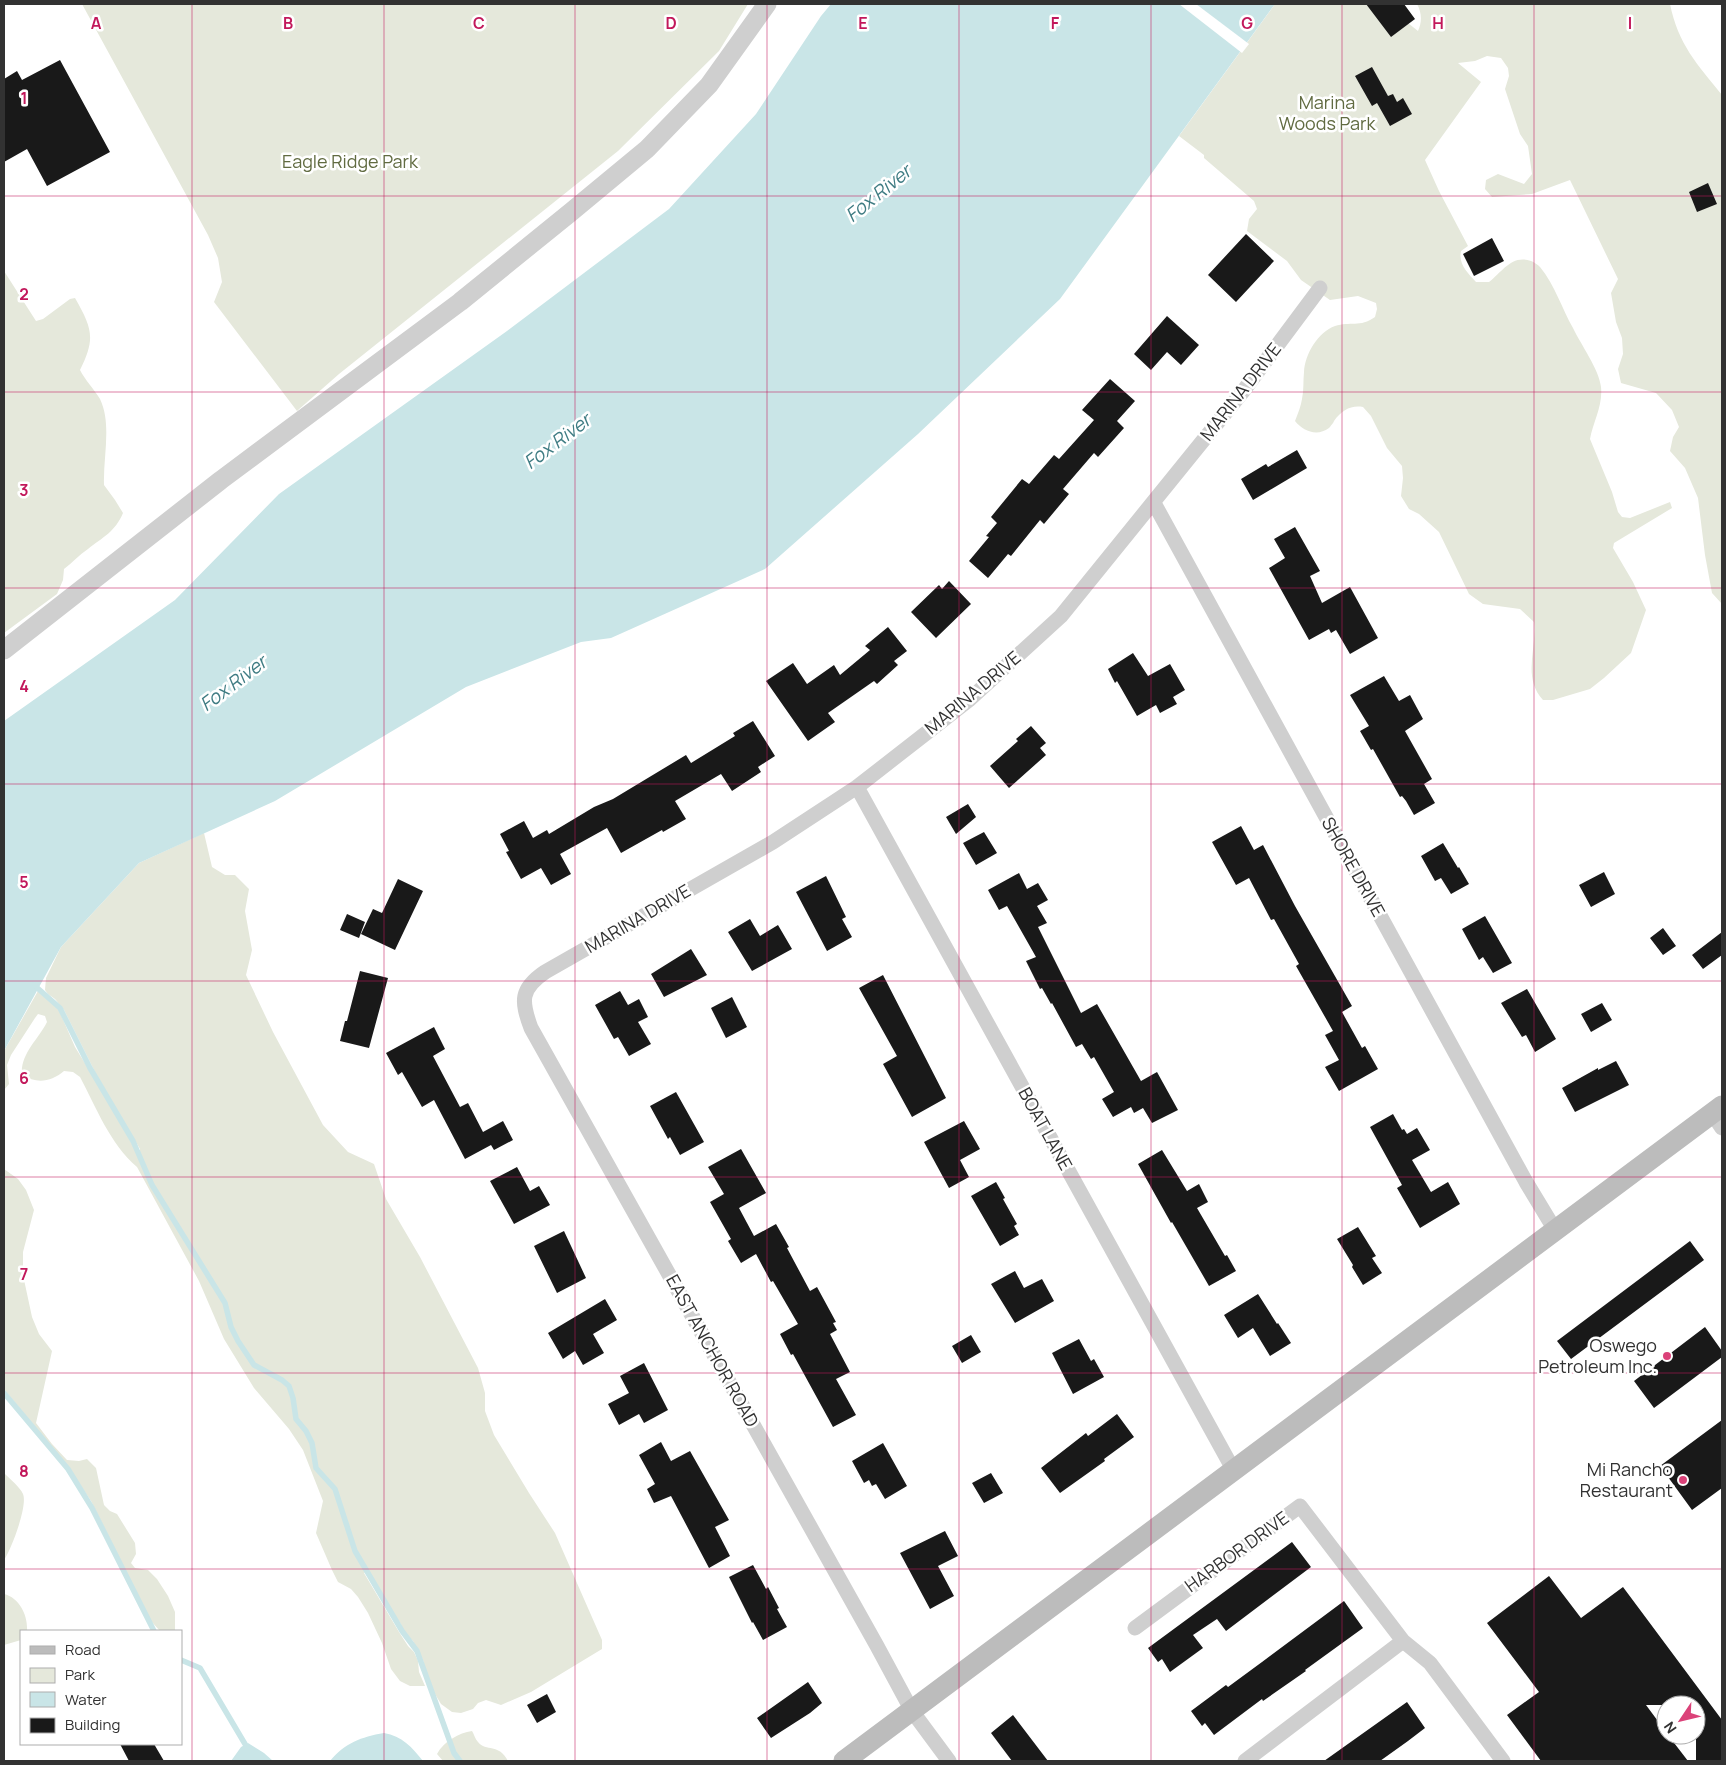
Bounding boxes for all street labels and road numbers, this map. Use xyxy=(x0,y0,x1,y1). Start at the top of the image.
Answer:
street label: MARINA DRIVE xyxy=(1194,337,1286,445)
street label: MARINA DRIVE xyxy=(919,645,1025,739)
street label: SHORE DRIVE xyxy=(1317,812,1391,921)
street label: MARINA DRIVE xyxy=(580,878,695,958)
street label: BOAT LANE xyxy=(1013,1083,1078,1174)
street label: EAST ANCHOR ROAD xyxy=(661,1270,765,1431)
street label: HARBOR DRIVE xyxy=(1180,1505,1293,1597)

